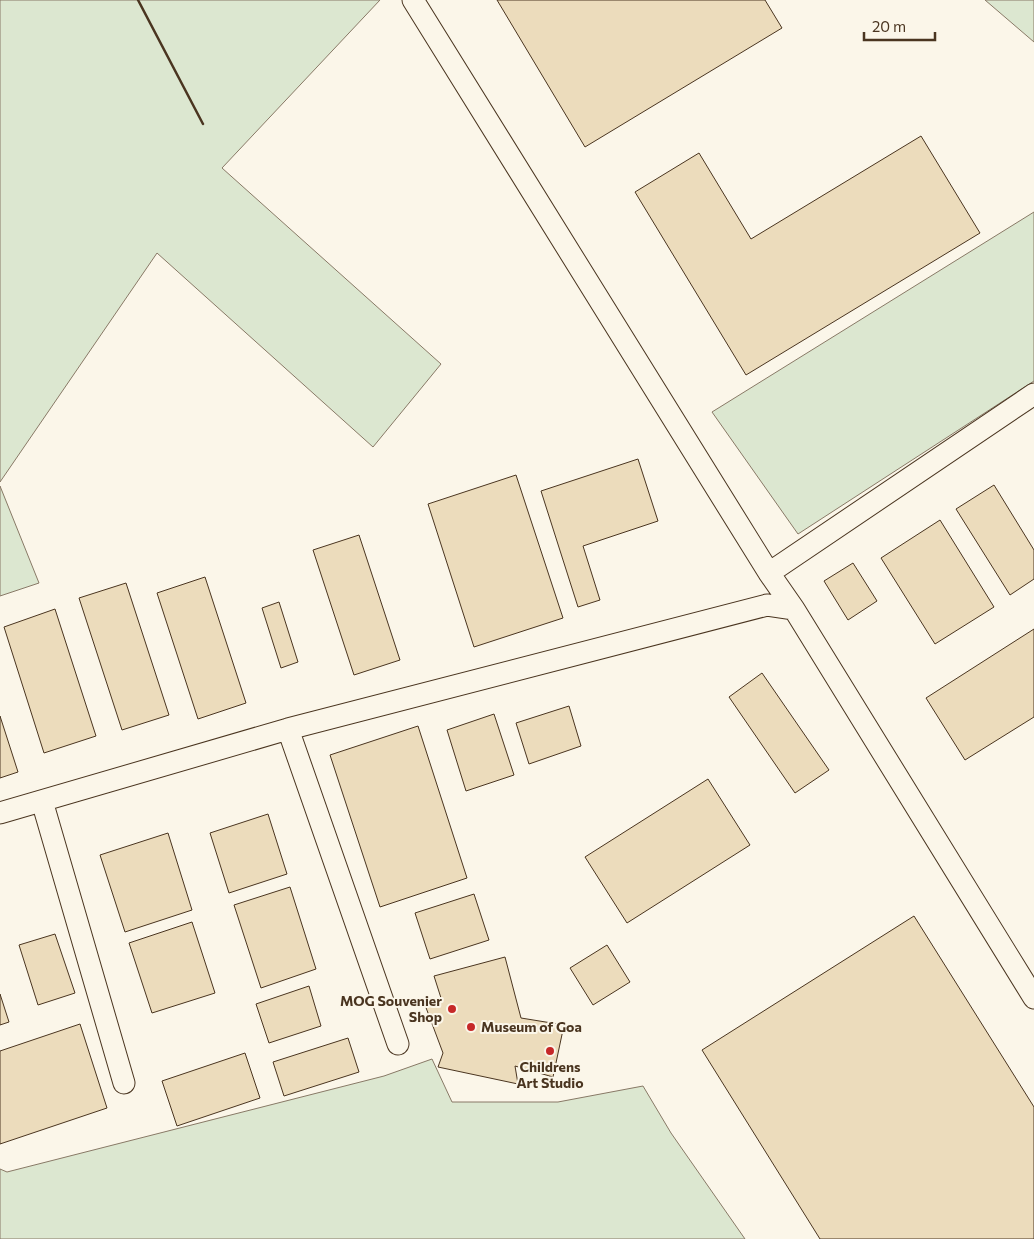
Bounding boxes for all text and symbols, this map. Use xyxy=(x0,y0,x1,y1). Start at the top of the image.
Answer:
scale bar xyxy=(864,10,935,42)
text: 20 m xyxy=(872,17,906,35)
place label: MOG Souvenier Shop xyxy=(340,992,442,1025)
marker: MOG Souvenier Shop xyxy=(446,1003,458,1015)
place label: Museum of Goa xyxy=(481,1018,582,1035)
marker: Museum of Goa xyxy=(465,1021,477,1033)
marker: Childrens Art Studio xyxy=(544,1045,556,1057)
place label: Childrens Art Studio xyxy=(516,1058,584,1091)

